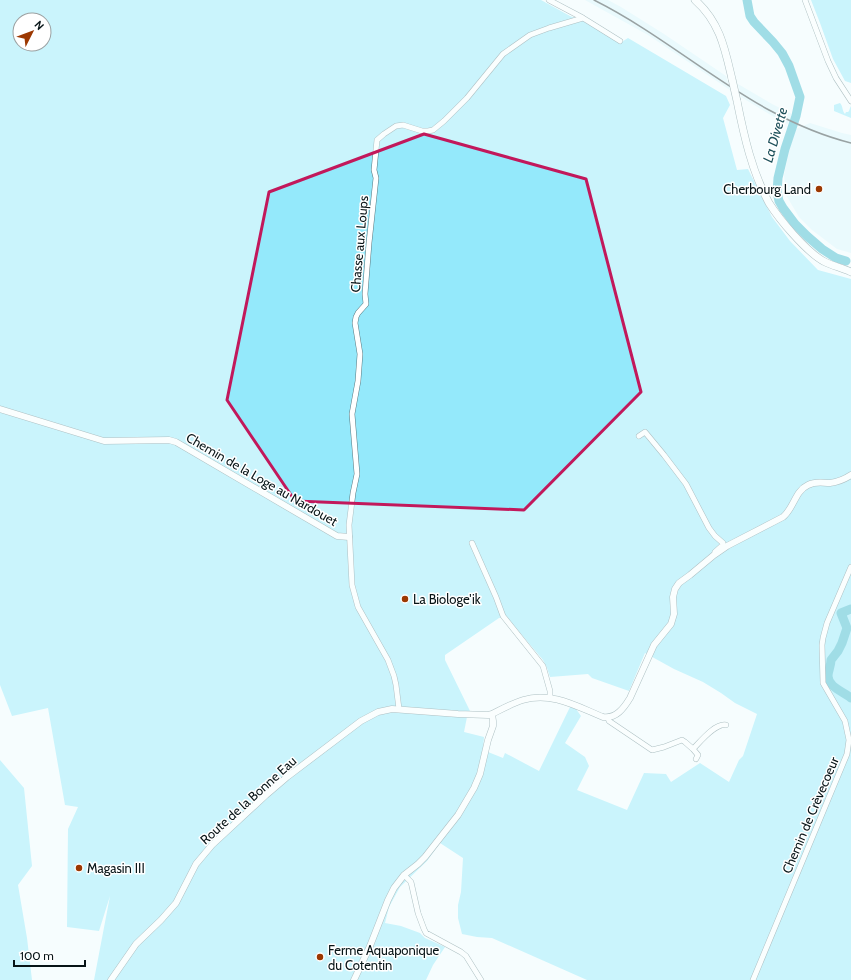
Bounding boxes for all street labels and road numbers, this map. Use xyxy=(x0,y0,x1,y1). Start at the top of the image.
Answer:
street label: Chasse aux Loups xyxy=(347,195,371,293)
street label: Chemin de la Loge au Nardouet xyxy=(183,429,341,529)
street label: Route de la Bonne Eau xyxy=(197,753,299,847)
street label: Chemin de Crèvecoeur xyxy=(778,754,842,876)

